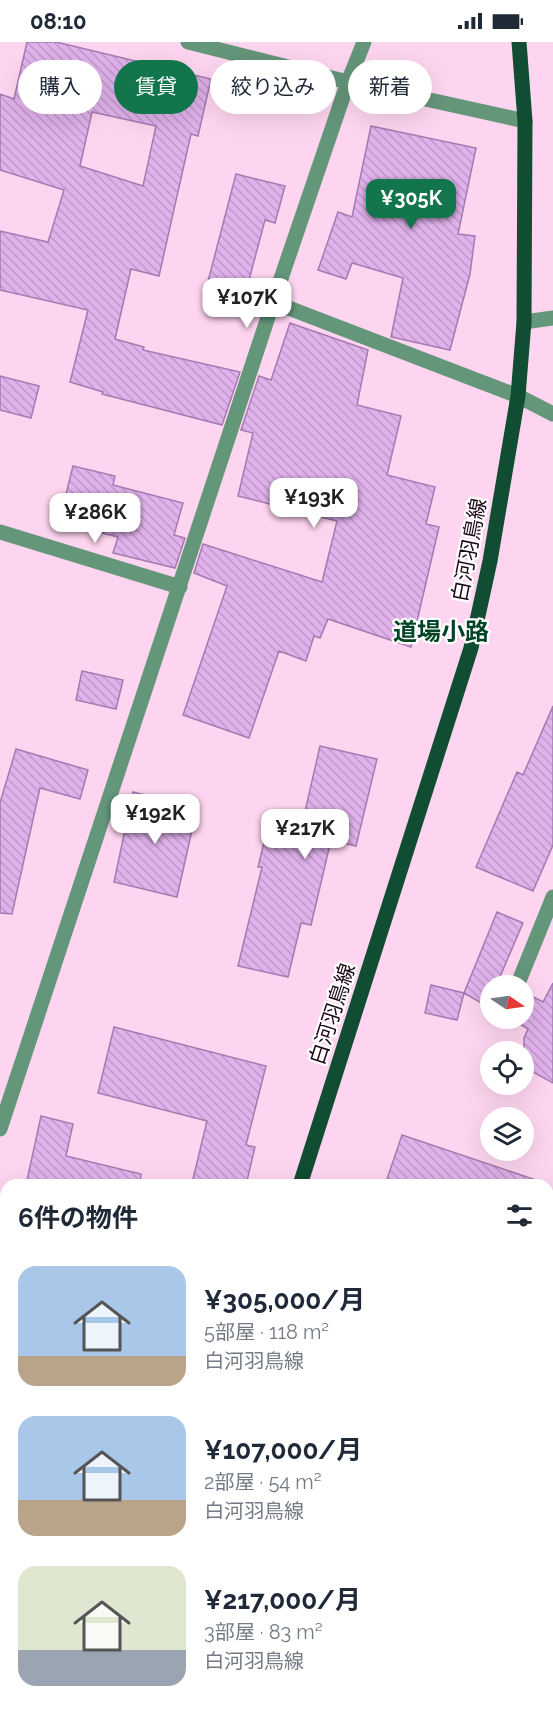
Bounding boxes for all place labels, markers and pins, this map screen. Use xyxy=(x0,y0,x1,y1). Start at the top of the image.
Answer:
pin: ¥305K xyxy=(369,179,453,230)
pin: ¥107K xyxy=(205,278,289,329)
pin: ¥193K xyxy=(272,478,356,529)
pin: ¥286K xyxy=(53,493,137,544)
pin: ¥192K xyxy=(113,794,197,845)
pin: ¥217K xyxy=(263,809,347,860)

